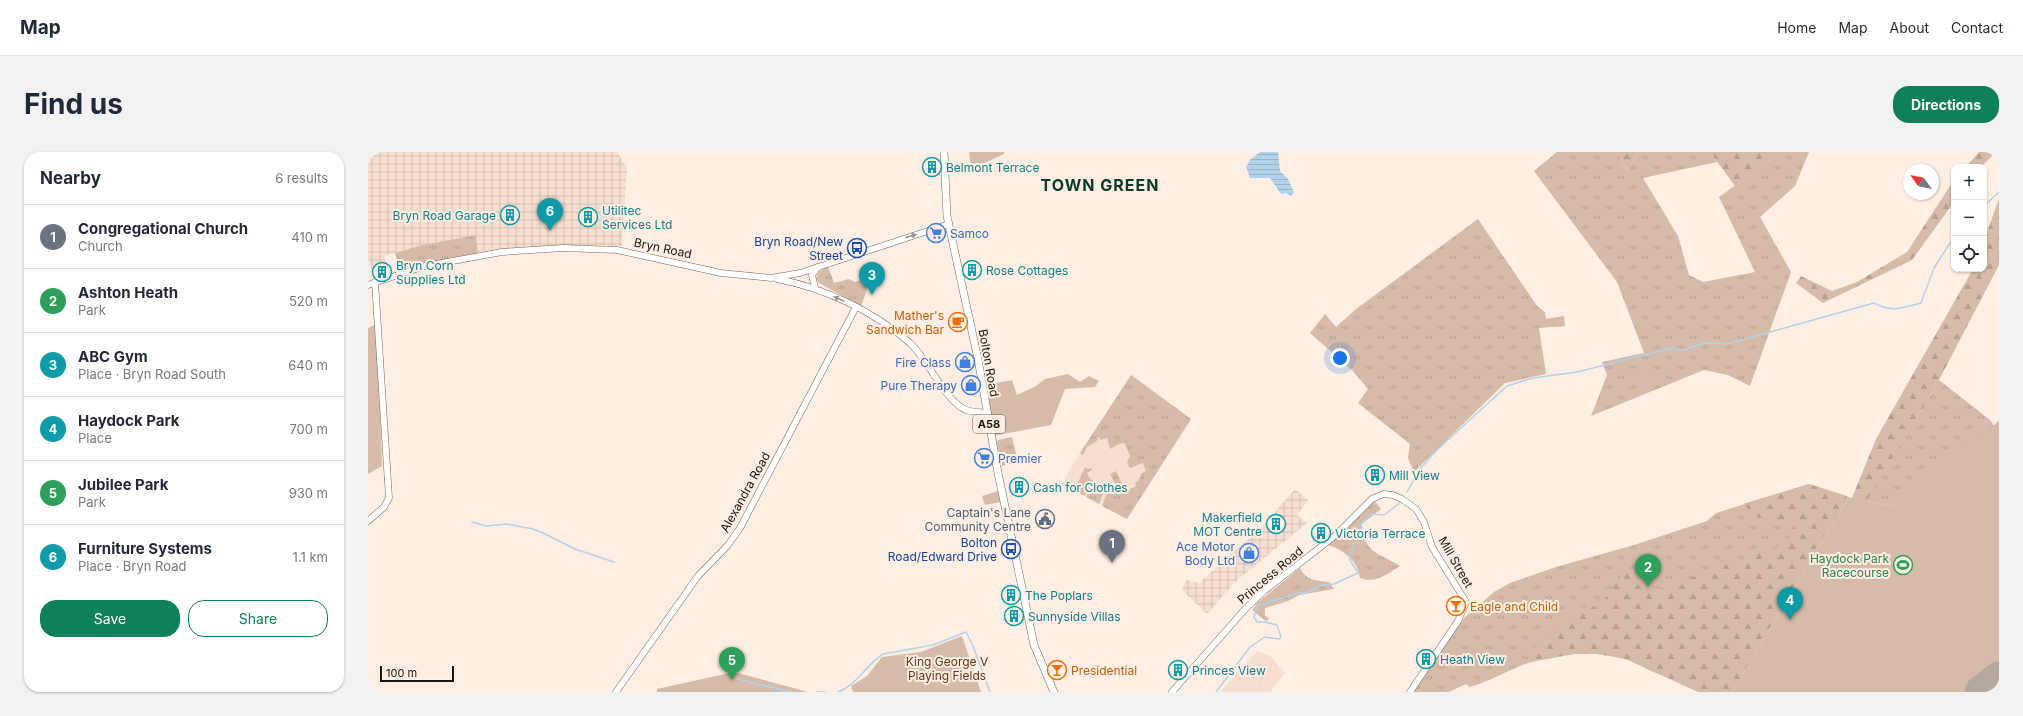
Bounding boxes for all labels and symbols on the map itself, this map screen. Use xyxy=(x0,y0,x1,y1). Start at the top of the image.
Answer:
building icon: Belmont Terrace xyxy=(921,156,943,178)
place label: Belmont Terrace xyxy=(946,160,1039,175)
north arrow xyxy=(1903,164,1939,200)
district label: TOWN GREEN xyxy=(1041,175,1159,195)
pin: 6 xyxy=(537,198,563,231)
place label: Utilitec Services Ltd xyxy=(602,203,672,232)
building icon: Bryn Road Garage xyxy=(499,204,521,226)
building icon: Utilitec Services Ltd xyxy=(577,206,599,228)
place label: Bryn Road Garage xyxy=(393,208,496,223)
supermarket icon: Samco xyxy=(925,222,947,244)
place label: Samco xyxy=(950,226,989,241)
one-way arrow xyxy=(905,233,917,239)
place label: Bryn Road/New Street xyxy=(754,234,843,263)
street label: Bryn Road xyxy=(633,235,693,261)
bus stop icon: Bryn Road/New Street xyxy=(846,237,868,259)
place label: Bryn Corn Supplies Ltd xyxy=(396,258,466,287)
building icon: Rose Cottages xyxy=(961,259,983,281)
building icon: Bryn Corn Supplies Ltd xyxy=(371,261,393,283)
pin: 3 xyxy=(859,262,885,295)
place label: Rose Cottages xyxy=(986,263,1068,278)
one-way arrow xyxy=(833,296,845,302)
place label: Mather's Sandwich Bar xyxy=(866,308,944,337)
cafe icon: Mather's Sandwich Bar xyxy=(947,311,969,333)
street label: Bolton Road xyxy=(976,328,1002,398)
your location xyxy=(1330,348,1350,368)
shop icon: Fire Class xyxy=(954,351,976,373)
place label: Fire Class xyxy=(895,355,951,370)
shop icon: Pure Therapy xyxy=(960,374,982,396)
place label: Pure Therapy xyxy=(881,378,957,393)
road number: A58 xyxy=(973,415,1005,433)
supermarket icon: Premier xyxy=(973,447,995,469)
street label: Alexandra Road xyxy=(717,449,773,535)
place label: Premier xyxy=(998,451,1042,466)
building icon: Mill View xyxy=(1364,464,1386,486)
place label: Mill View xyxy=(1389,468,1440,483)
building icon: Cash for Clothes xyxy=(1008,476,1030,498)
place label: Cash for Clothes xyxy=(1033,480,1128,495)
place label: Captain's Lane Community Centre xyxy=(925,505,1031,534)
public building icon: Captain's Lane Community Centre xyxy=(1034,508,1056,530)
place label: Makerfield MOT Centre xyxy=(1193,510,1262,539)
building icon: Makerfield MOT Centre xyxy=(1265,513,1287,535)
building icon: Victoria Terrace xyxy=(1310,522,1332,544)
place label: Victoria Terrace xyxy=(1335,526,1425,541)
pin: 1 xyxy=(1099,530,1125,563)
street label: Mill Street xyxy=(1435,534,1477,590)
place label: Bolton Road/Edward Drive xyxy=(888,535,997,564)
bus stop icon: Bolton Road/Edward Drive xyxy=(1000,538,1022,560)
place label: Ace Motor Body Ltd xyxy=(1176,539,1235,568)
shop icon: Ace Motor Body Ltd xyxy=(1238,542,1260,564)
street label: Princess Road xyxy=(1234,543,1306,607)
place label: Haydock Park Racecourse xyxy=(1810,551,1889,580)
pin: 2 xyxy=(1635,554,1661,587)
sports icon: Haydock Park Racecourse xyxy=(1892,554,1914,576)
building icon: The Poplars xyxy=(1000,584,1022,606)
pin: 4 xyxy=(1777,587,1803,620)
place label: The Poplars xyxy=(1025,588,1093,603)
bar icon: Eagle and Child xyxy=(1445,595,1467,617)
place label: Eagle and Child xyxy=(1470,599,1558,614)
building icon: Sunnyside Villas xyxy=(1003,605,1025,627)
place label: Sunnyside Villas xyxy=(1028,609,1121,624)
pin: 5 xyxy=(719,647,745,680)
building icon: Heath View xyxy=(1415,648,1437,670)
place label: Heath View xyxy=(1440,652,1505,667)
park label: King George V Playing Fields xyxy=(906,654,988,683)
bar icon: Presidential xyxy=(1046,659,1068,681)
building icon: Princes View xyxy=(1167,659,1189,681)
place label: Presidential xyxy=(1071,663,1137,678)
place label: Princes View xyxy=(1192,663,1266,678)
scale bar xyxy=(380,664,454,683)

